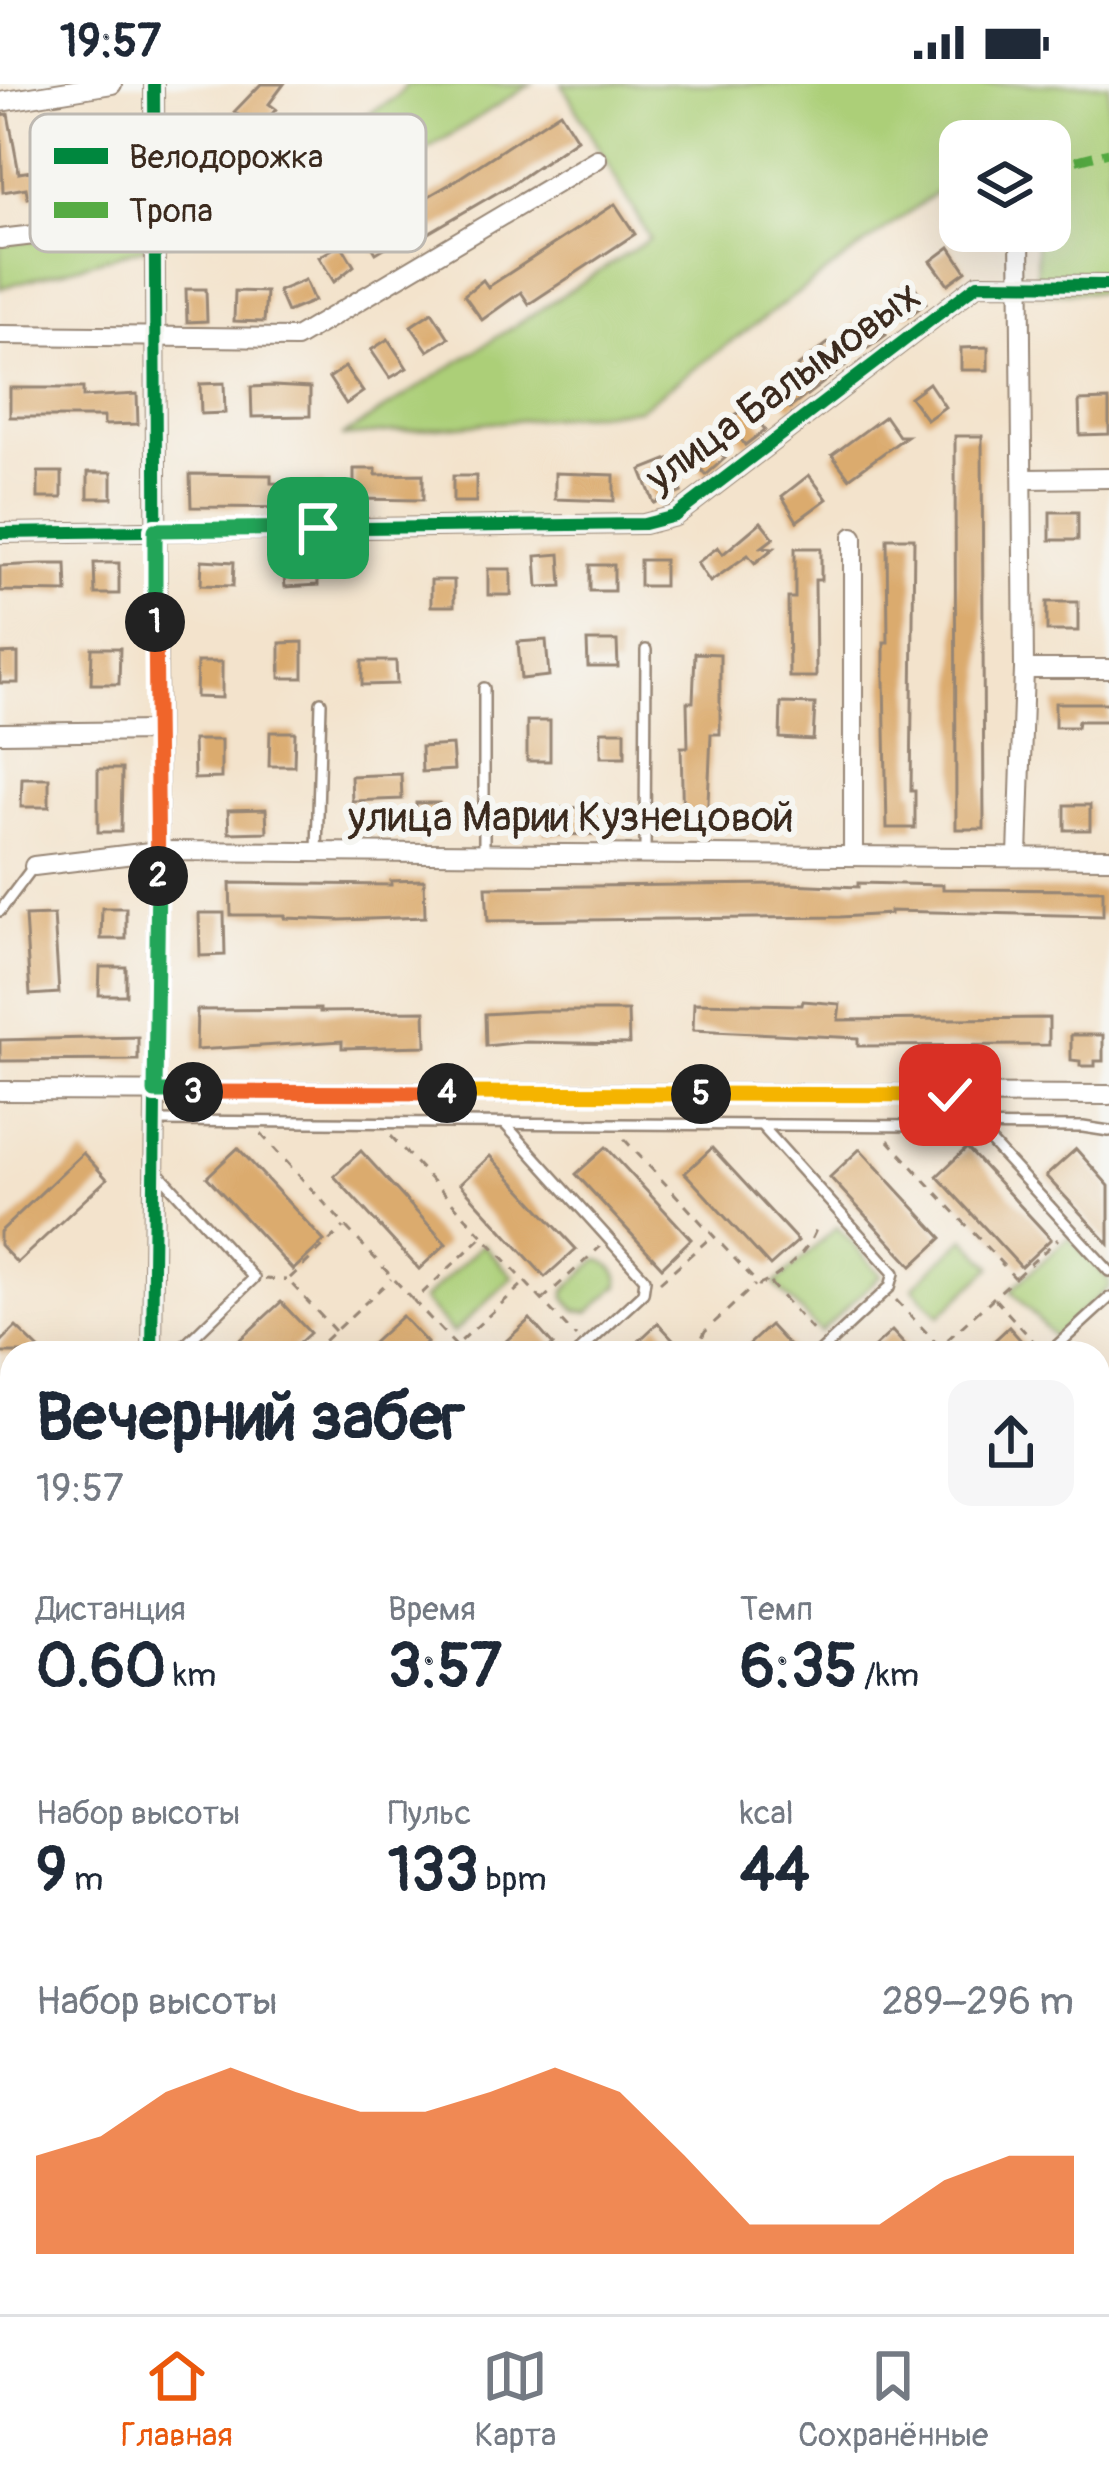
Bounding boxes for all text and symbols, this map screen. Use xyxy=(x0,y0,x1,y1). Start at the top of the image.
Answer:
text: 19:57 xyxy=(60,14,161,70)
legend xyxy=(30,114,426,252)
map controls xyxy=(939,120,1071,252)
button: layers xyxy=(939,120,1071,252)
text: Велодорожка xyxy=(129,137,323,178)
text: Тропа xyxy=(129,191,213,232)
street label: улица Балымовых xyxy=(635,270,930,505)
pin xyxy=(267,477,369,579)
icon: arrive xyxy=(285,495,351,561)
pin: 1 xyxy=(125,592,185,652)
text: 1 xyxy=(149,601,161,642)
street label: улица Марии Кузнецовой xyxy=(347,792,794,844)
pin: 2 xyxy=(128,846,188,906)
text: 2 xyxy=(149,855,167,896)
pin xyxy=(899,1044,1001,1146)
pin: 3 xyxy=(163,1062,223,1122)
icon: check xyxy=(917,1062,983,1128)
pin: 4 xyxy=(417,1063,477,1123)
pin: 5 xyxy=(671,1064,731,1124)
text: 3 xyxy=(184,1071,202,1112)
text: 4 xyxy=(437,1072,457,1113)
text: 5 xyxy=(692,1073,710,1114)
text: Вечерний забег xyxy=(36,1377,465,1460)
button: share xyxy=(948,1380,1074,1506)
text: 19:57 xyxy=(36,1464,124,1513)
text: Дистанция xyxy=(36,1589,186,1630)
text: Время xyxy=(388,1589,476,1630)
text: Темп xyxy=(740,1589,813,1630)
text: 0.60 xyxy=(36,1630,166,1705)
text: 3:57 xyxy=(388,1630,502,1705)
text: 6:35 xyxy=(740,1630,857,1705)
text: km xyxy=(166,1655,216,1696)
text: /km xyxy=(857,1655,919,1696)
text: Набор высоты xyxy=(36,1793,240,1834)
text: Пульс xyxy=(388,1793,471,1834)
text: kcal xyxy=(740,1793,794,1834)
text: 9 xyxy=(36,1834,67,1909)
text: 133 xyxy=(388,1834,478,1909)
text: 44 xyxy=(740,1834,810,1909)
text: m xyxy=(67,1859,103,1900)
text: bpm xyxy=(478,1859,547,1900)
text: Набор высоты xyxy=(36,1977,278,2026)
text: 289–296 m xyxy=(882,1977,1074,2026)
tab: Главная xyxy=(121,2343,233,2456)
tab: Карта xyxy=(475,2343,556,2456)
tab: Сохранённые xyxy=(798,2343,988,2456)

